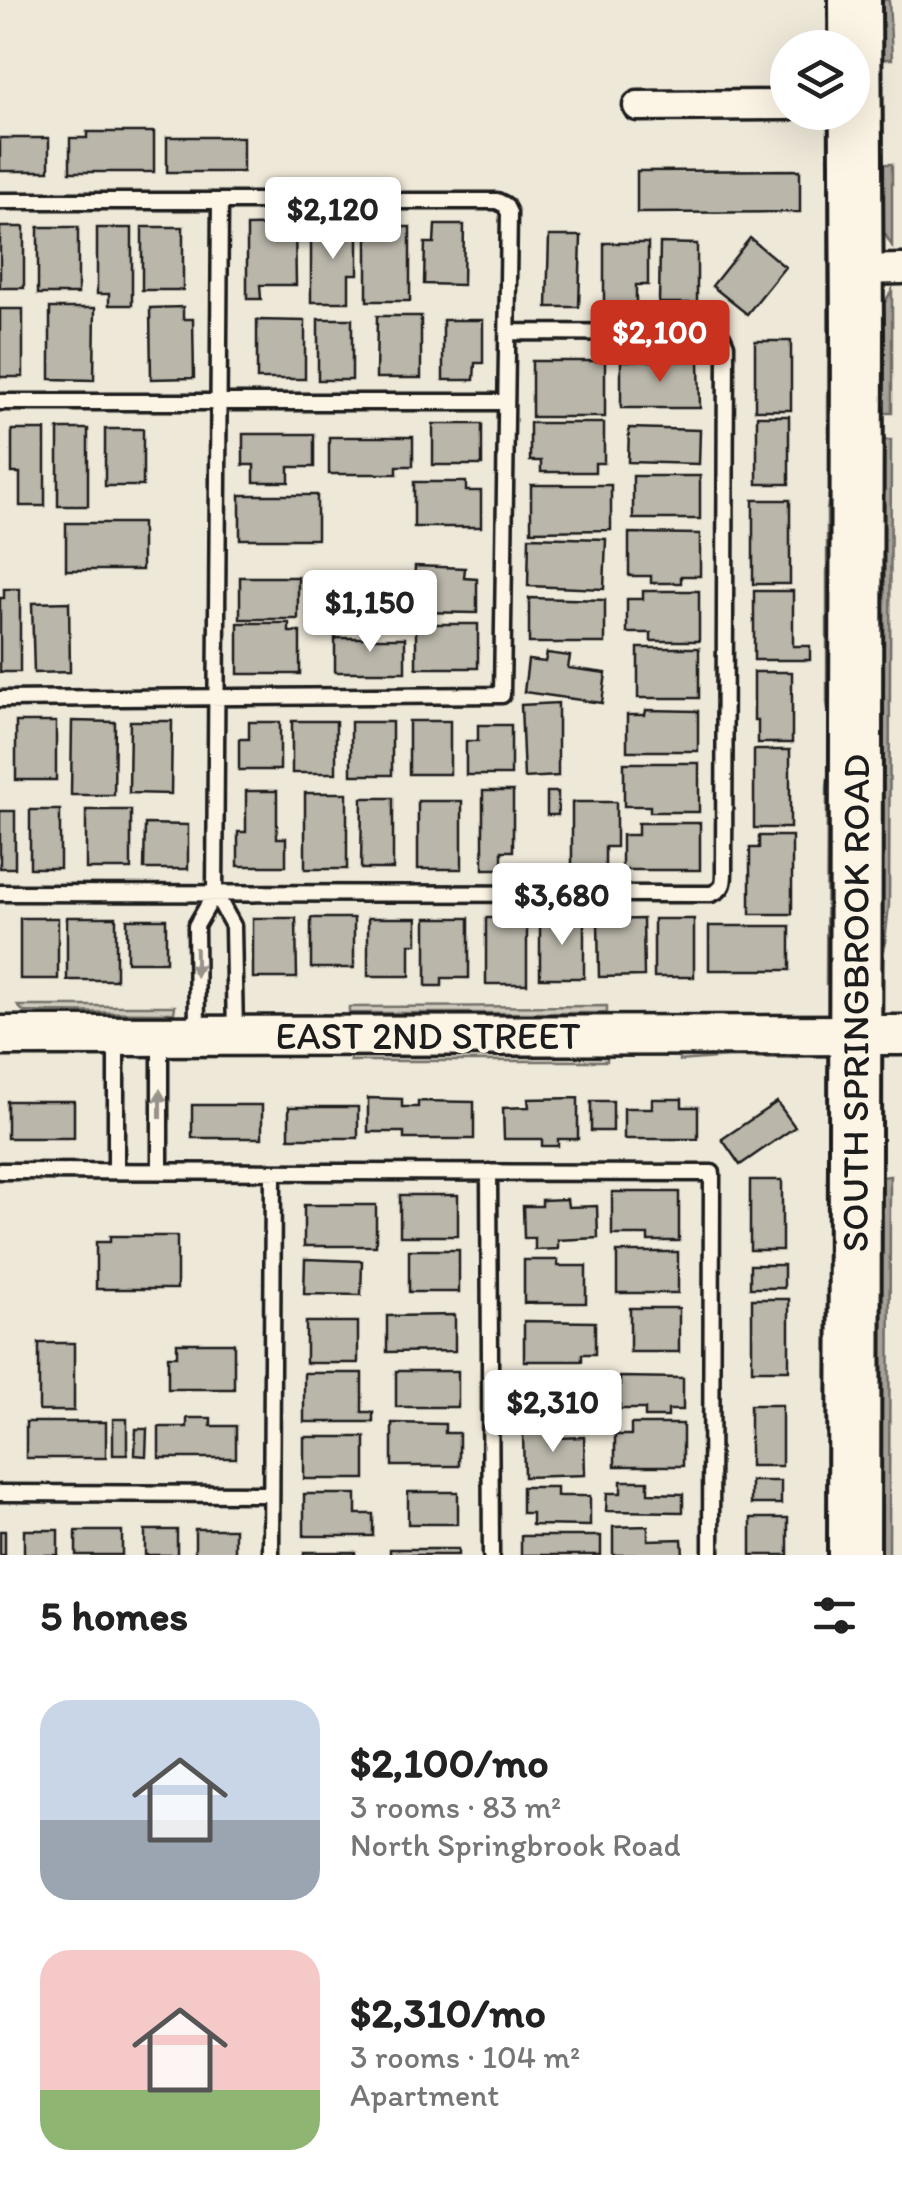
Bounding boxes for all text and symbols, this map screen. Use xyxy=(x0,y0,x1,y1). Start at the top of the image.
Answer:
map controls xyxy=(770,30,870,130)
button: layers xyxy=(770,30,870,130)
pin: $2,120 xyxy=(252,177,414,262)
text: $2,120 xyxy=(287,190,379,228)
pin: $2,100 xyxy=(579,300,741,385)
text: $2,100 xyxy=(613,313,707,351)
pin: $1,150 xyxy=(289,570,451,655)
text: $1,150 xyxy=(325,583,415,621)
street label: SOUTH SPRINGBROOK ROAD xyxy=(832,754,879,1252)
pin: $3,680 xyxy=(481,863,643,948)
text: $3,680 xyxy=(514,876,610,914)
one-way arrow xyxy=(189,946,205,978)
street label: EAST 2ND STREET xyxy=(275,1013,581,1059)
one-way arrow xyxy=(152,1087,168,1119)
pin: $2,310 xyxy=(472,1370,634,1455)
text: $2,310 xyxy=(507,1383,599,1421)
icon: filters xyxy=(807,1588,862,1643)
text: 5 homes xyxy=(40,1590,188,1641)
text: $2,100/mo xyxy=(350,1737,549,1788)
icon: home xyxy=(120,1740,240,1860)
text: 3 rooms · 83 m² xyxy=(350,1788,561,1826)
text: North Springbrook Road xyxy=(350,1826,681,1864)
text: $2,310/mo xyxy=(350,1987,546,2038)
icon: home xyxy=(120,1990,240,2110)
text: 3 rooms · 104 m² xyxy=(350,2038,580,2076)
text: Apartment xyxy=(350,2076,499,2114)

